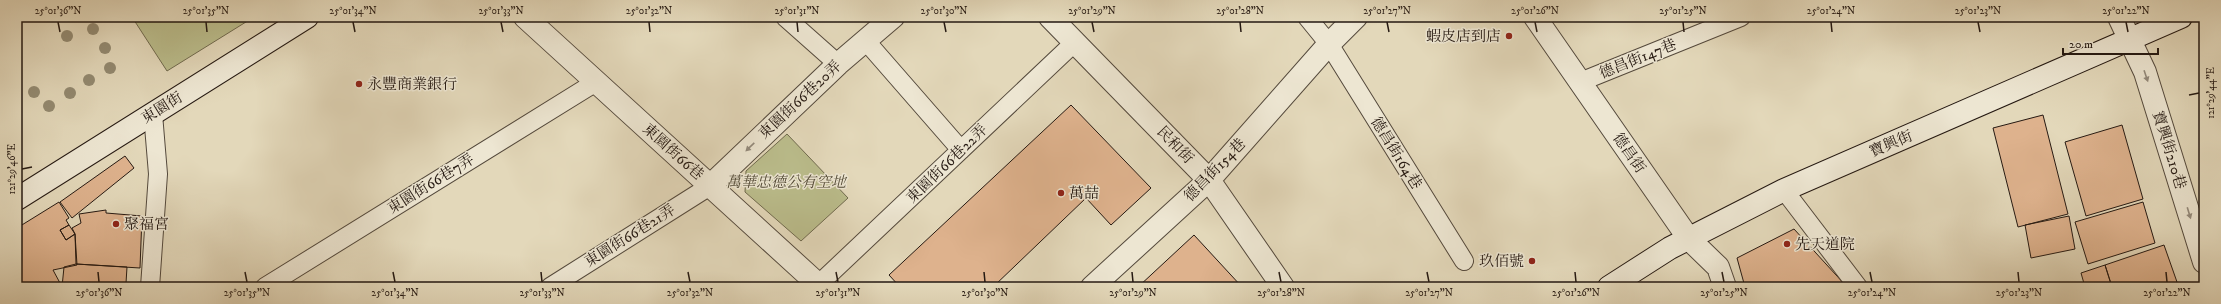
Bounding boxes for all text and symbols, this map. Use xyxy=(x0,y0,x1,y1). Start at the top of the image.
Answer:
text: 25°01'36"N xyxy=(35,5,81,17)
text: 25°01'35"N xyxy=(183,5,229,17)
text: 25°01'34"N xyxy=(329,5,377,17)
text: 25°01'33"N xyxy=(478,5,524,17)
text: 25°01'32"N xyxy=(626,5,672,17)
text: 25°01'31"N xyxy=(774,5,820,17)
text: 25°01'30"N xyxy=(921,5,967,17)
text: 25°01'29"N xyxy=(1068,5,1116,17)
text: 25°01'28"N xyxy=(1216,5,1264,17)
text: 25°01'27"N xyxy=(1363,5,1411,17)
text: 25°01'26"N xyxy=(1511,5,1559,17)
text: 25°01'25"N xyxy=(1659,5,1707,17)
text: 25°01'24"N xyxy=(1807,5,1855,17)
text: 25°01'23"N xyxy=(1955,5,2001,17)
text: 25°01'22"N xyxy=(2102,5,2150,17)
place label: 蝦皮店到店 xyxy=(1426,27,1501,46)
scale bar xyxy=(2063,30,2158,56)
marker: 蝦皮店到店 xyxy=(1504,31,1514,41)
street label: 德昌街147巷 xyxy=(1597,35,1679,83)
text: 20 m xyxy=(2069,37,2093,52)
street label: 東園街66巷20弄 xyxy=(755,57,845,143)
text: 121°29'44"E xyxy=(2205,67,2217,119)
one-way arrow xyxy=(2143,70,2149,82)
place label: 永豐商業銀行 xyxy=(367,75,457,94)
marker: 永豐商業銀行 xyxy=(354,79,364,89)
street label: 東園街 xyxy=(138,88,186,128)
street label: 寶興街210巷 xyxy=(2148,109,2190,191)
street label: 德昌街164巷 xyxy=(1366,113,1426,193)
street label: 東園街66巷 xyxy=(639,120,707,184)
street label: 東園街66巷22弄 xyxy=(903,121,991,207)
street label: 民和街 xyxy=(1153,122,1197,168)
street label: 寶興街 xyxy=(1867,126,1915,162)
street label: 德昌街 xyxy=(1608,129,1650,177)
street label: 德昌街154巷 xyxy=(1180,134,1250,206)
one-way arrow xyxy=(745,142,755,152)
text: 121°29'46"E xyxy=(6,144,18,194)
street label: 東園街66巷7弄 xyxy=(384,150,478,218)
park label: 萬華忠德公有空地 xyxy=(726,173,848,192)
place label: 萬喆 xyxy=(1069,184,1099,203)
marker: 萬喆 xyxy=(1056,188,1066,198)
street label: 東園街66巷21弄 xyxy=(581,201,679,271)
one-way arrow xyxy=(2186,207,2192,219)
place label: 聚福宮 xyxy=(124,215,169,234)
marker: 聚福宮 xyxy=(111,219,121,229)
place label: 先天道院 xyxy=(1795,235,1855,254)
marker: 先天道院 xyxy=(1782,239,1792,249)
place label: 玖佰號 xyxy=(1479,252,1524,271)
marker: 玖佰號 xyxy=(1527,256,1537,266)
text: 25°01'36"N xyxy=(76,287,122,299)
text: 25°01'35"N xyxy=(224,287,270,299)
text: 25°01'34"N xyxy=(371,287,419,299)
text: 25°01'33"N xyxy=(519,287,565,299)
text: 25°01'32"N xyxy=(667,287,713,299)
text: 25°01'31"N xyxy=(815,287,861,299)
text: 25°01'30"N xyxy=(962,287,1008,299)
text: 25°01'29"N xyxy=(1109,287,1157,299)
text: 25°01'28"N xyxy=(1257,287,1305,299)
text: 25°01'27"N xyxy=(1405,287,1453,299)
text: 25°01'26"N xyxy=(1552,287,1600,299)
text: 25°01'25"N xyxy=(1700,287,1748,299)
text: 25°01'24"N xyxy=(1848,287,1896,299)
text: 25°01'23"N xyxy=(1996,287,2042,299)
text: 25°01'22"N xyxy=(2143,287,2191,299)

